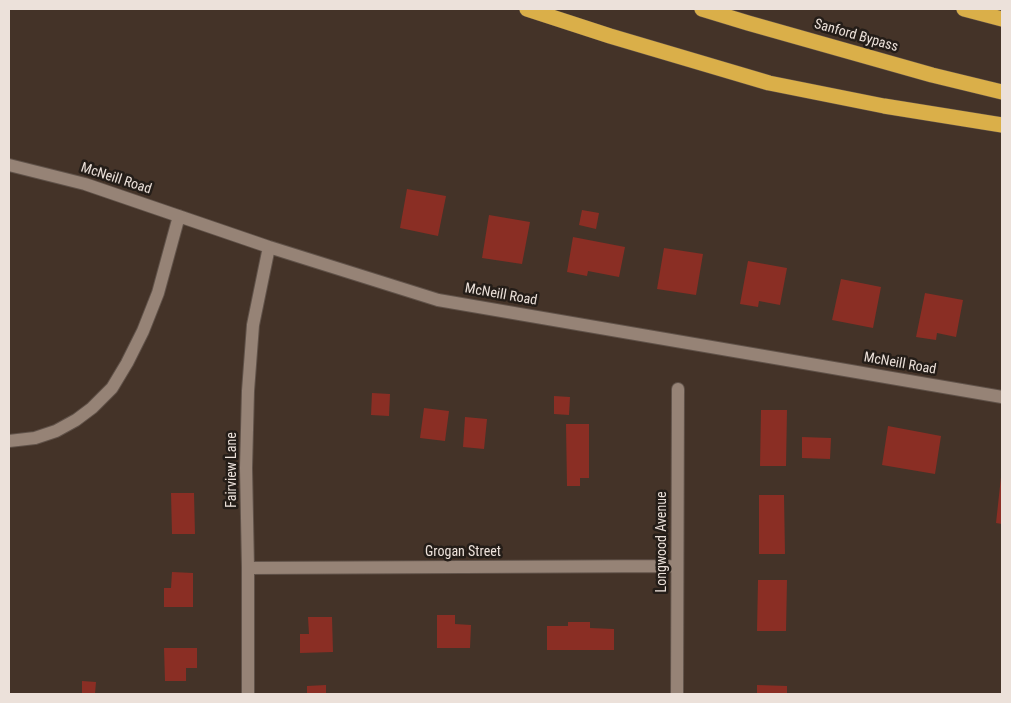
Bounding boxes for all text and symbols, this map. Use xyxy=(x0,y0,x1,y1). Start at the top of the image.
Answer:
street label: Sanford Bypass xyxy=(812,16,900,56)
street label: McNeill Road xyxy=(79,160,153,198)
street label: McNeill Road xyxy=(463,280,539,310)
street label: McNeill Road xyxy=(862,349,938,379)
street label: Fairview Lane xyxy=(224,432,240,508)
street label: Longwood Avenue xyxy=(654,492,670,592)
street label: Grogan Street xyxy=(425,544,501,560)

